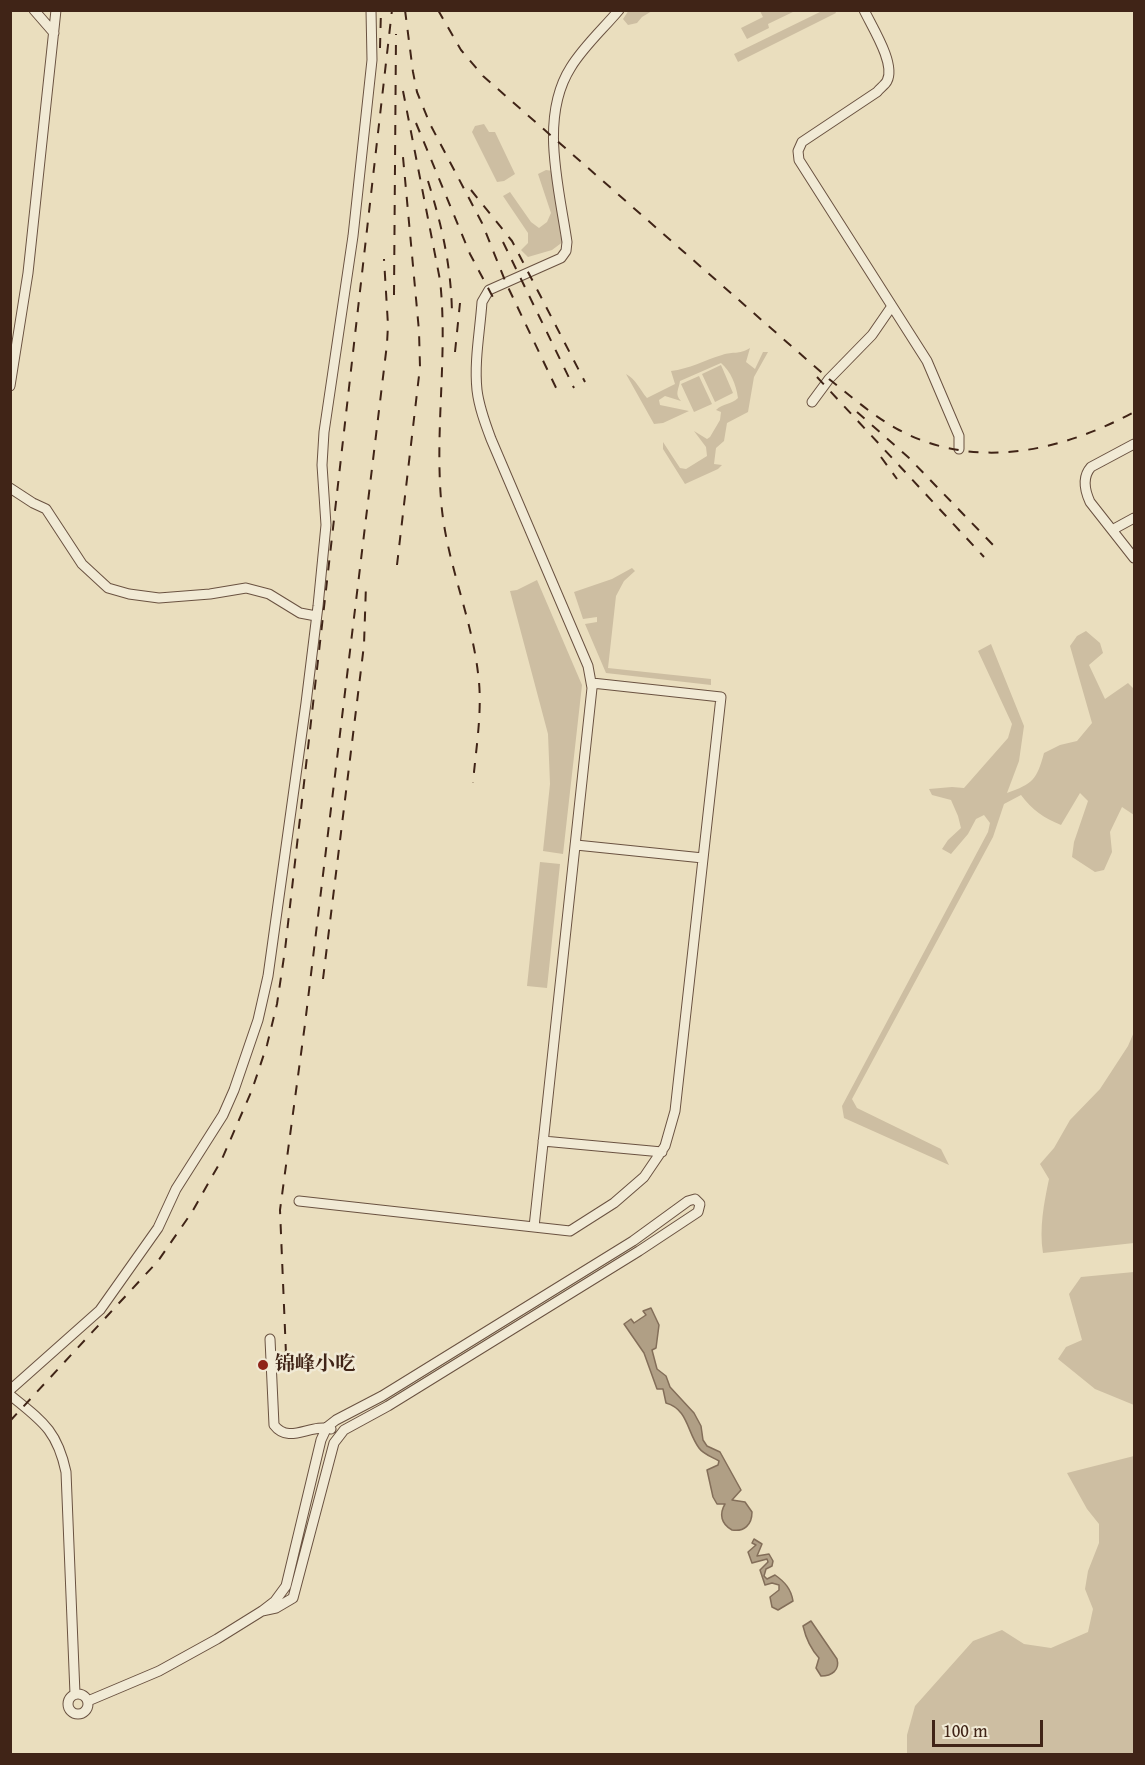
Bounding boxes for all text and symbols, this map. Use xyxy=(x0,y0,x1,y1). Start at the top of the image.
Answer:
place label: 锦峰小吃 xyxy=(275,1353,355,1377)
marker: 锦峰小吃 xyxy=(256,1358,270,1372)
scale bar xyxy=(935,1708,1046,1746)
text: 100 m xyxy=(943,1717,988,1744)

